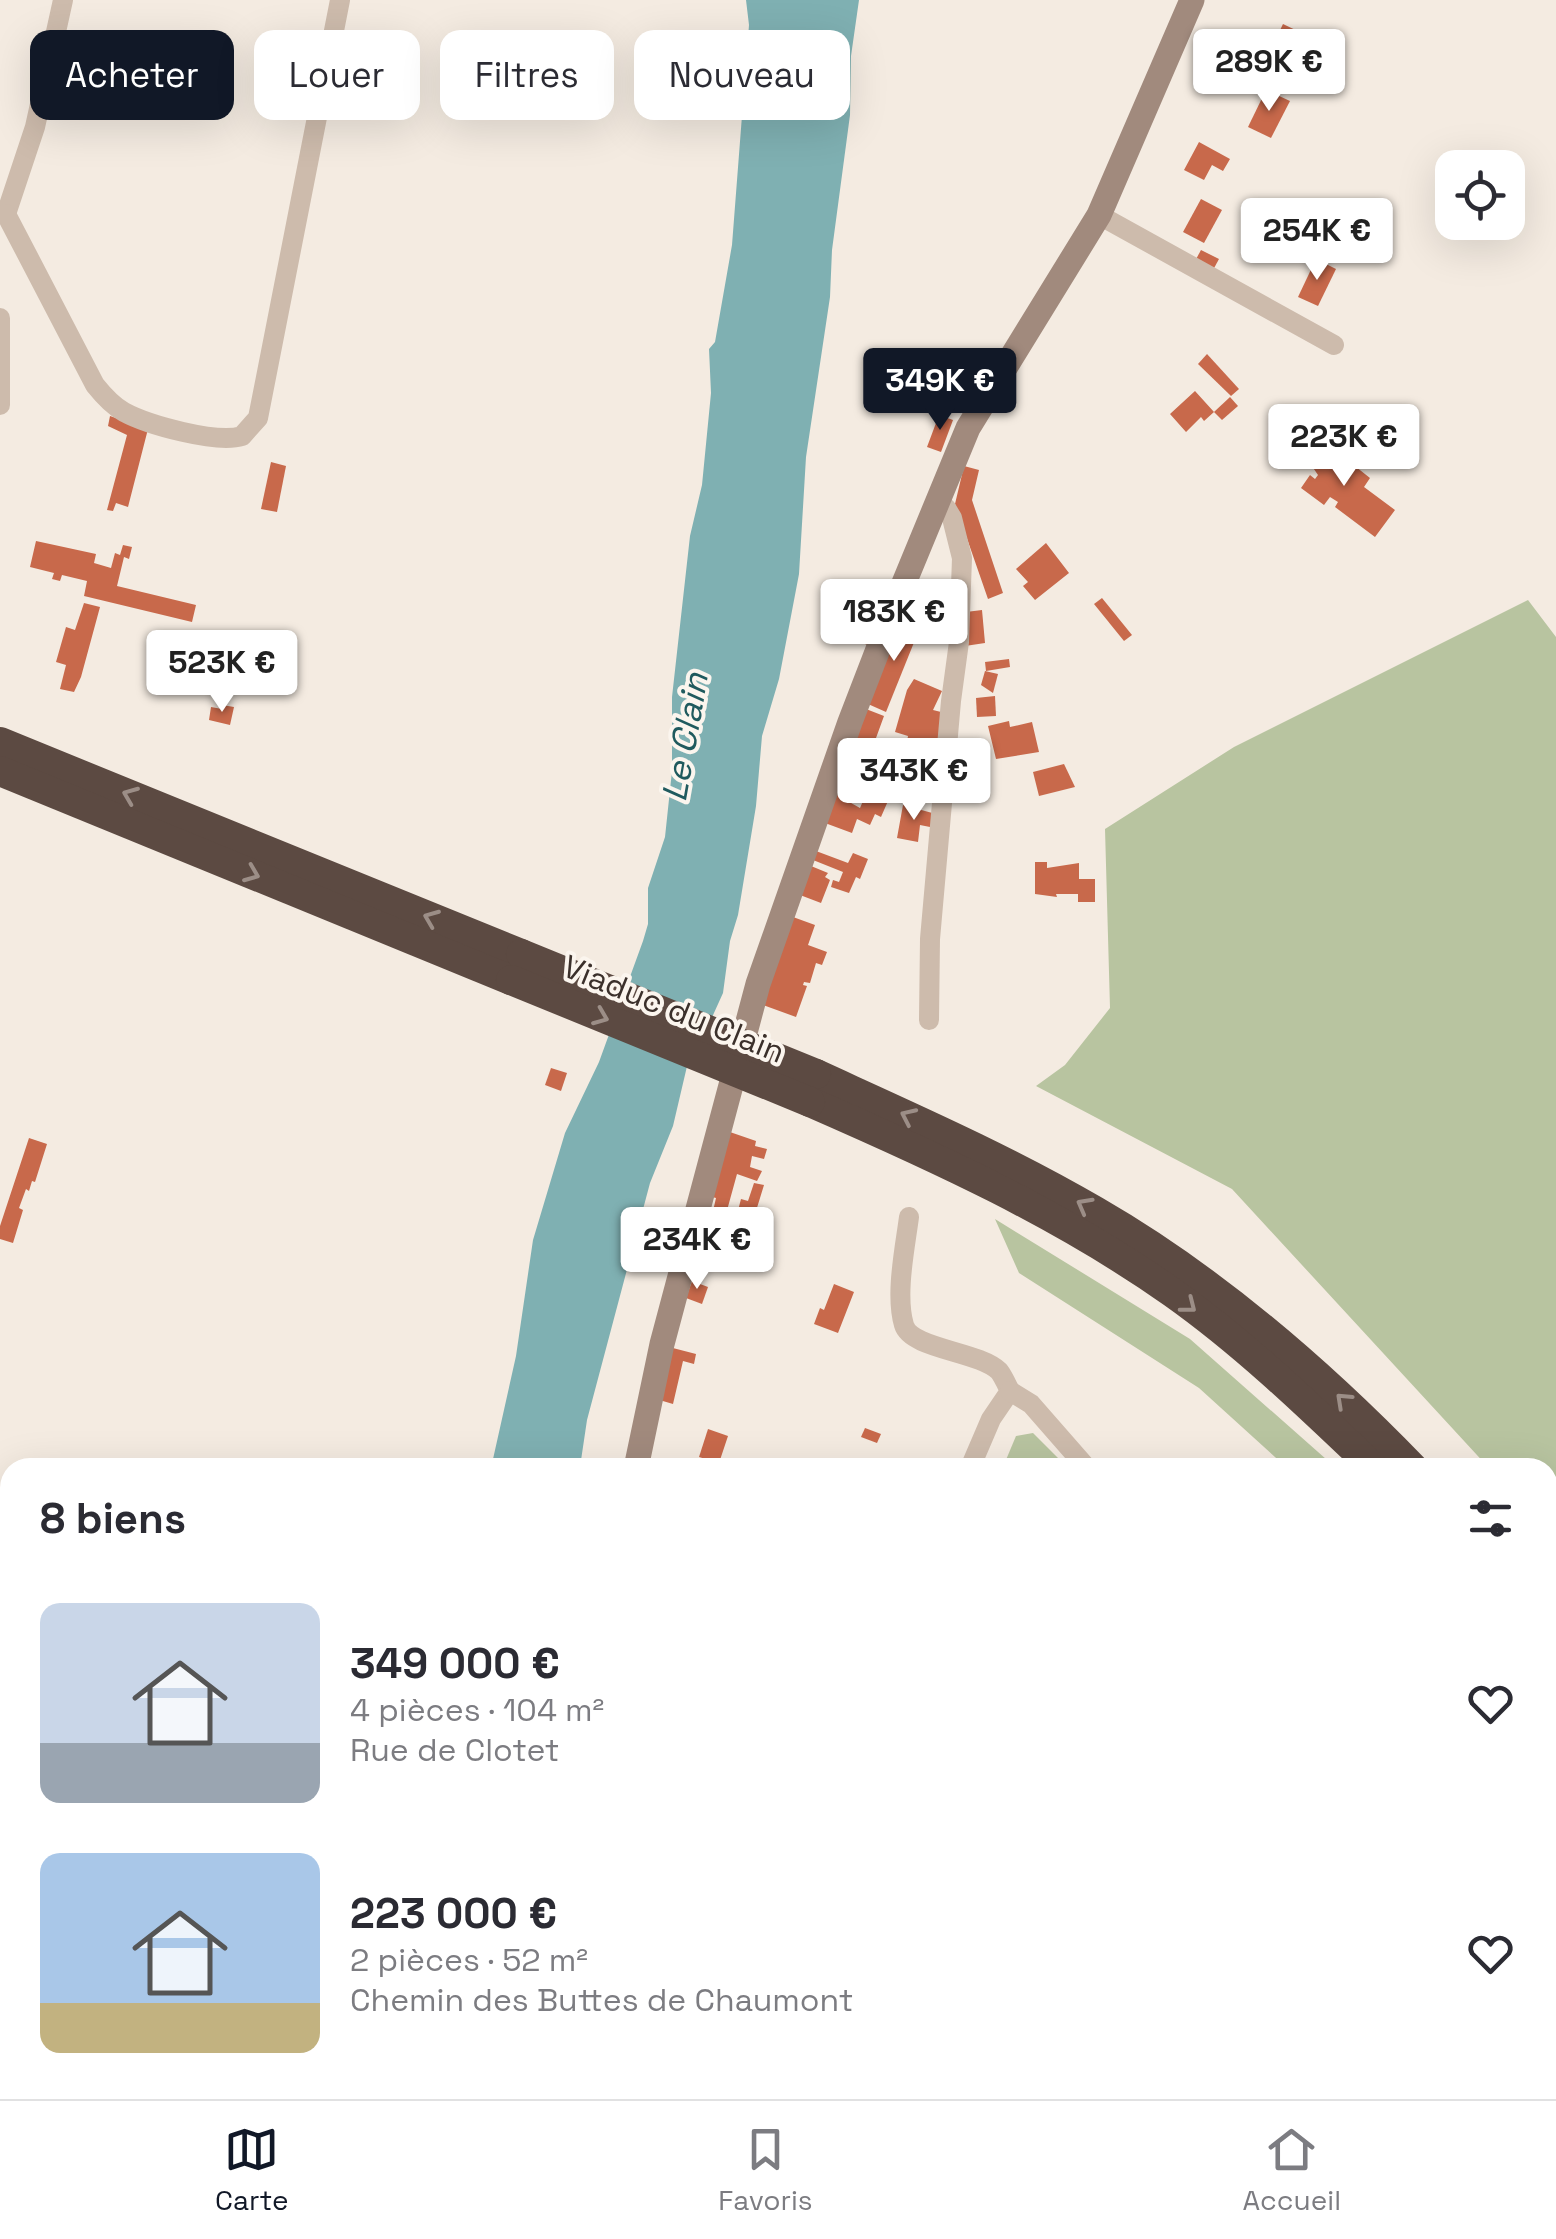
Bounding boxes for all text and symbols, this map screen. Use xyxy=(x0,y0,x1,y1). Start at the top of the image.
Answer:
pin: 289K € xyxy=(1188,29,1350,114)
chip: Acheter xyxy=(30,30,234,120)
chip: Louer xyxy=(254,30,420,120)
chip: Filtres xyxy=(440,30,614,120)
chip: Nouveau xyxy=(634,30,850,120)
text: 289K € xyxy=(1215,41,1323,81)
map controls xyxy=(1435,150,1525,240)
button: locate xyxy=(1435,150,1525,240)
pin: 254K € xyxy=(1236,198,1398,283)
text: 254K € xyxy=(1263,210,1371,250)
pin: 349K € xyxy=(859,348,1021,433)
text: 349K € xyxy=(885,360,995,400)
pin: 223K € xyxy=(1263,404,1425,489)
text: 223K € xyxy=(1290,416,1398,456)
pin: 183K € xyxy=(813,579,975,664)
text: 183K € xyxy=(843,591,945,631)
pin: 523K € xyxy=(141,630,303,715)
text: 523K € xyxy=(168,642,276,682)
water label: Le Clain xyxy=(652,669,718,805)
pin: 343K € xyxy=(833,738,995,823)
text: 343K € xyxy=(859,750,969,790)
one-way arrow xyxy=(122,786,140,806)
one-way arrow xyxy=(242,863,260,883)
one-way arrow xyxy=(423,909,440,929)
street label: Viaduc du Clain xyxy=(557,946,791,1072)
one-way arrow xyxy=(591,1006,609,1026)
one-way arrow xyxy=(901,1109,919,1129)
one-way arrow xyxy=(1077,1197,1095,1217)
pin: 234K € xyxy=(616,1207,778,1292)
text: 234K € xyxy=(643,1219,751,1259)
one-way arrow xyxy=(1178,1294,1196,1311)
one-way arrow xyxy=(1336,1394,1355,1412)
icon: filters xyxy=(1463,1491,1518,1546)
text: 8 biens xyxy=(40,1492,186,1545)
text: 349 000 € xyxy=(350,1637,560,1690)
icon: home xyxy=(120,1643,240,1763)
icon: heart xyxy=(1463,1676,1518,1731)
text: 4 pièces · 104 m² xyxy=(350,1690,604,1730)
text: Rue de Clotet xyxy=(350,1730,559,1770)
text: 223 000 € xyxy=(350,1887,557,1940)
icon: home xyxy=(120,1893,240,2013)
icon: heart xyxy=(1463,1926,1518,1981)
text: 2 pièces · 52 m² xyxy=(350,1940,588,1980)
text: Chemin des Buttes de Chaumont xyxy=(350,1980,853,2020)
tab: Carte xyxy=(215,2122,289,2218)
tab: Favoris xyxy=(718,2122,813,2218)
tab: Accueil xyxy=(1242,2122,1341,2218)

